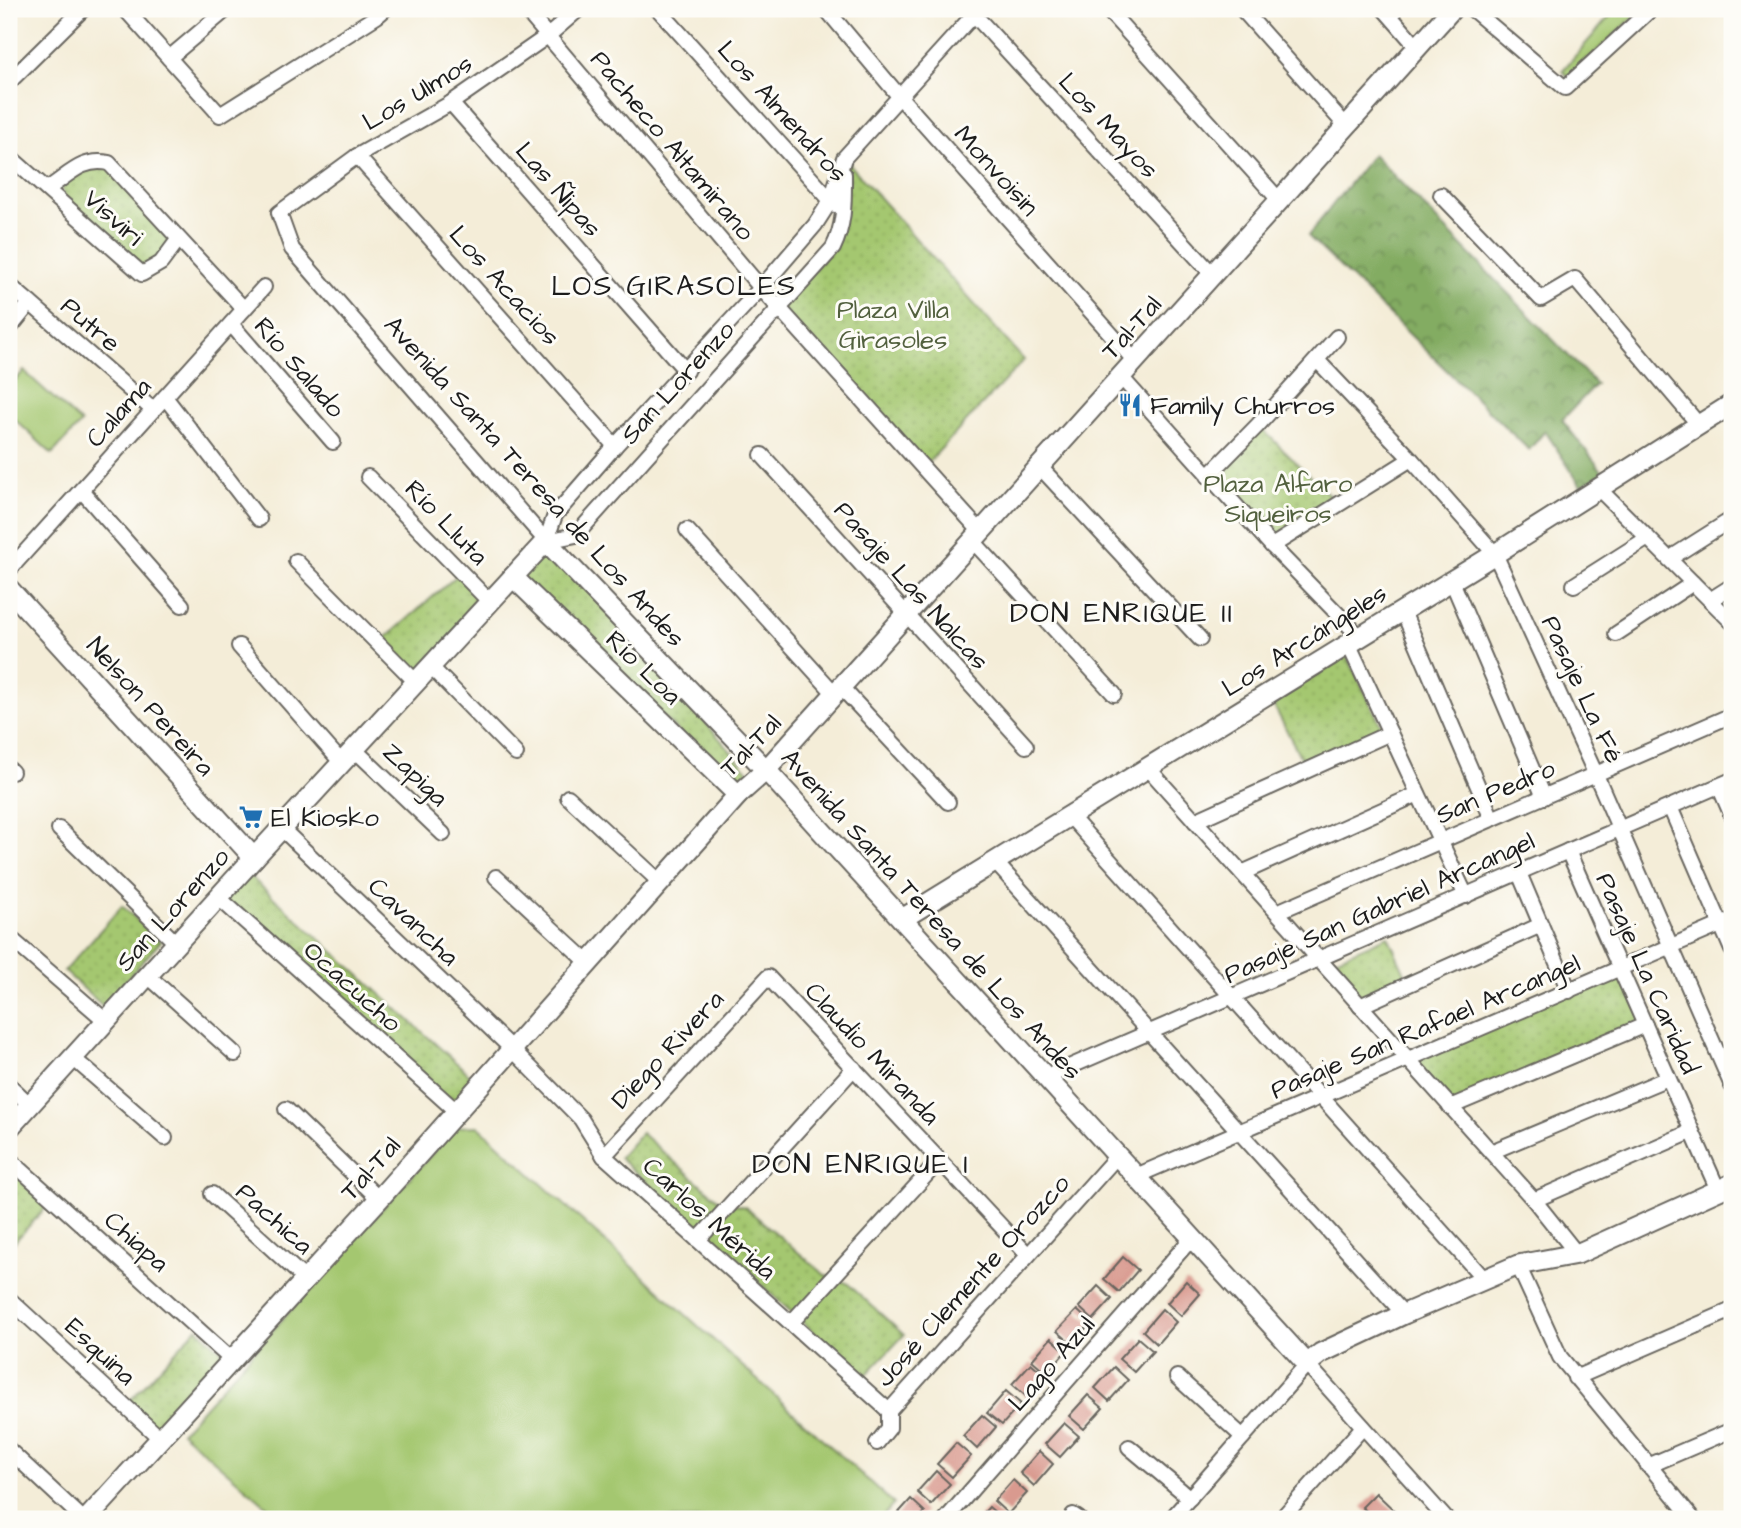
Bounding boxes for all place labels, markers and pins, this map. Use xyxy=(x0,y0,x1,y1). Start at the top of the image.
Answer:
place label: Family Churros xyxy=(1150,388,1335,426)
restaurant icon: Family Churros xyxy=(1116,391,1144,419)
place label: El Kiosko xyxy=(271,800,379,836)
supermarket icon: El Kiosko xyxy=(237,803,265,831)

